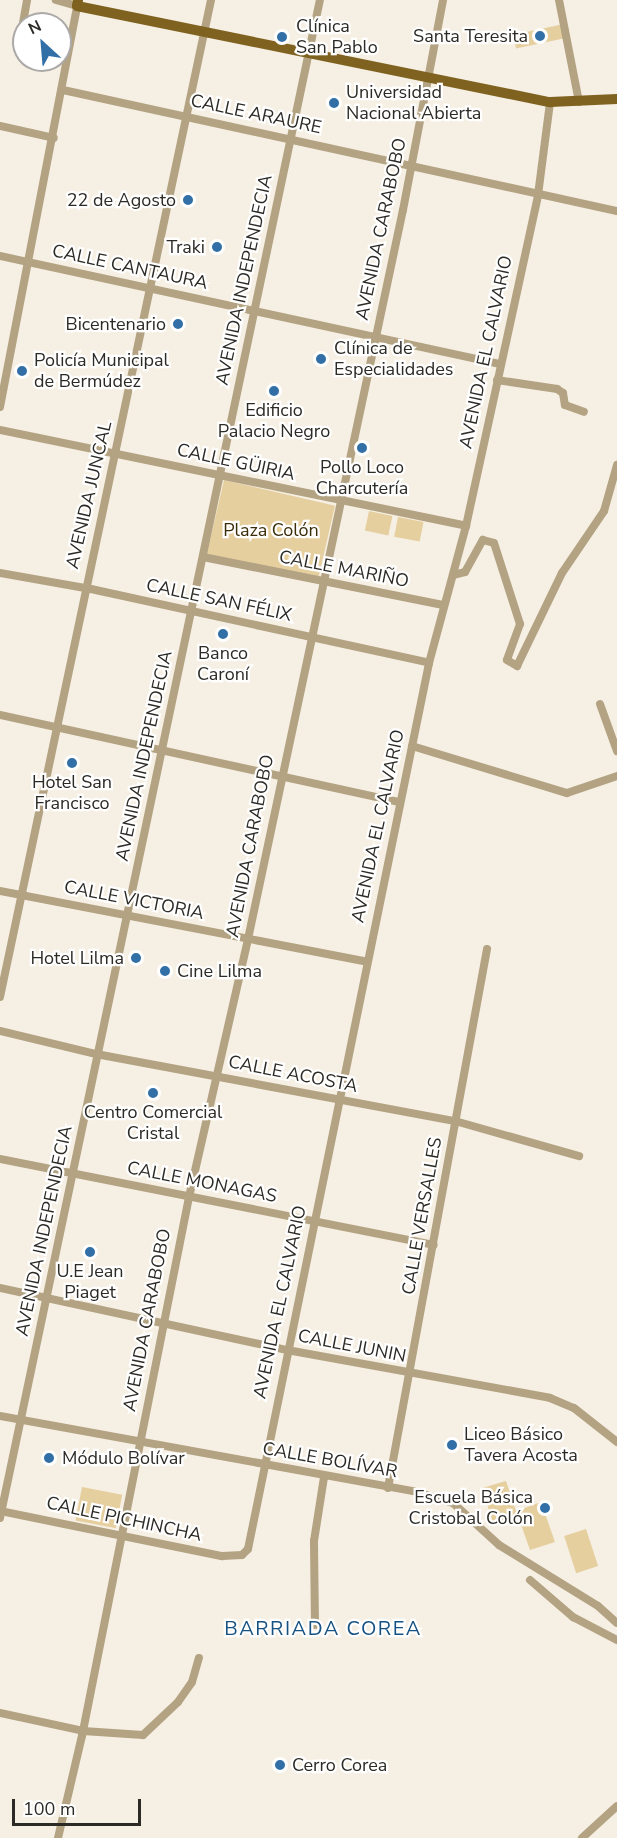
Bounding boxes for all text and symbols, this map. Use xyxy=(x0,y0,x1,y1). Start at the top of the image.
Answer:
north arrow xyxy=(12,12,72,72)
text: N xyxy=(25,15,45,40)
place label: Clínica San Pablo xyxy=(296,16,378,58)
place label: Santa Teresita xyxy=(413,25,528,47)
marker: Clínica San Pablo xyxy=(273,28,291,46)
marker: Santa Teresita xyxy=(533,29,547,43)
place label: Universidad Nacional Abierta xyxy=(346,82,481,124)
street label: CALLE ARAURE xyxy=(189,90,323,138)
marker: Universidad Nacional Abierta xyxy=(327,96,341,110)
street label: AVENIDA CARABOBO xyxy=(351,136,411,322)
street label: AVENIDA INDEPENDECIA xyxy=(211,173,277,387)
place label: 22 de Agosto xyxy=(67,189,176,211)
marker: 22 de Agosto xyxy=(181,193,195,207)
place label: Traki xyxy=(166,236,205,258)
street label: CALLE CANTAURA xyxy=(50,240,210,294)
marker: Traki xyxy=(210,240,224,254)
street label: AVENIDA EL CALVARIO xyxy=(455,254,517,450)
place label: Bicentenario xyxy=(66,313,166,335)
marker: Bicentenario xyxy=(171,317,185,331)
place label: Clínica de Especialidades xyxy=(334,338,453,380)
place label: Policía Municipal de Bermúdez xyxy=(34,350,169,392)
marker: Clínica de Especialidades xyxy=(312,350,330,368)
marker: Policía Municipal de Bermúdez xyxy=(15,364,29,378)
marker: Edificio Palacio Negro xyxy=(267,384,281,398)
place label: Edificio Palacio Negro xyxy=(218,400,330,442)
street label: AVENIDA JUNCAL xyxy=(62,419,116,571)
street label: CALLE GÜIRIA xyxy=(175,439,297,485)
marker: Pollo Loco Charcutería xyxy=(355,441,369,455)
place label: Pollo Loco Charcutería xyxy=(316,457,408,500)
park label: Plaza Colón xyxy=(223,519,319,541)
street label: CALLE MARIÑO xyxy=(277,546,411,592)
street label: CALLE SAN FÉLIX xyxy=(144,574,294,626)
marker: Banco Caroní xyxy=(216,627,230,641)
place label: Banco Caroní xyxy=(197,643,249,686)
street label: AVENIDA INDEPENDECIA xyxy=(111,649,177,863)
street label: AVENIDA EL CALVARIO xyxy=(347,728,409,924)
street label: AVENIDA CARABOBO xyxy=(222,753,278,939)
marker: Hotel San Francisco xyxy=(65,756,79,770)
place label: Hotel San Francisco xyxy=(32,772,112,814)
street label: CALLE VICTORIA xyxy=(62,876,206,924)
place label: Hotel Lilma xyxy=(30,947,124,969)
marker: Hotel Lilma xyxy=(129,951,143,965)
place label: Cine Lilma xyxy=(177,960,262,982)
marker: Cine Lilma xyxy=(158,964,172,978)
street label: CALLE ACOSTA xyxy=(226,1051,360,1097)
marker: Centro Comercial Cristal xyxy=(146,1086,160,1100)
place label: Centro Comercial Cristal xyxy=(84,1102,222,1144)
street label: AVENIDA INDEPENDECIA xyxy=(11,1124,77,1338)
street label: CALLE VERSALLES xyxy=(398,1136,446,1296)
street label: CALLE MONAGAS xyxy=(125,1157,279,1207)
street label: AVENIDA EL CALVARIO xyxy=(249,1204,311,1400)
street label: AVENIDA CARABOBO xyxy=(119,1227,175,1413)
marker: U.E Jean Piaget xyxy=(83,1245,97,1259)
place label: U.E Jean Piaget xyxy=(56,1261,124,1304)
street label: CALLE JUNIN xyxy=(296,1325,408,1367)
place label: Liceo Básico Tavera Acosta xyxy=(464,1424,578,1466)
street label: CALLE BOLÍVAR xyxy=(261,1438,399,1482)
marker: Liceo Básico Tavera Acosta xyxy=(445,1438,459,1452)
place label: Módulo Bolívar xyxy=(62,1447,185,1469)
marker: Módulo Bolívar xyxy=(40,1449,58,1467)
place label: Escuela Básica Cristobal Colón xyxy=(409,1487,533,1530)
street label: CALLE PICHINCHA xyxy=(44,1492,204,1546)
marker: Escuela Básica Cristobal Colón xyxy=(538,1501,552,1515)
district label: BARRIADA COREA xyxy=(224,1616,422,1640)
place label: Cerro Corea xyxy=(292,1754,387,1776)
marker: Cerro Corea xyxy=(273,1758,287,1772)
scale bar xyxy=(15,1787,144,1825)
text: 100 m xyxy=(23,1797,75,1821)

